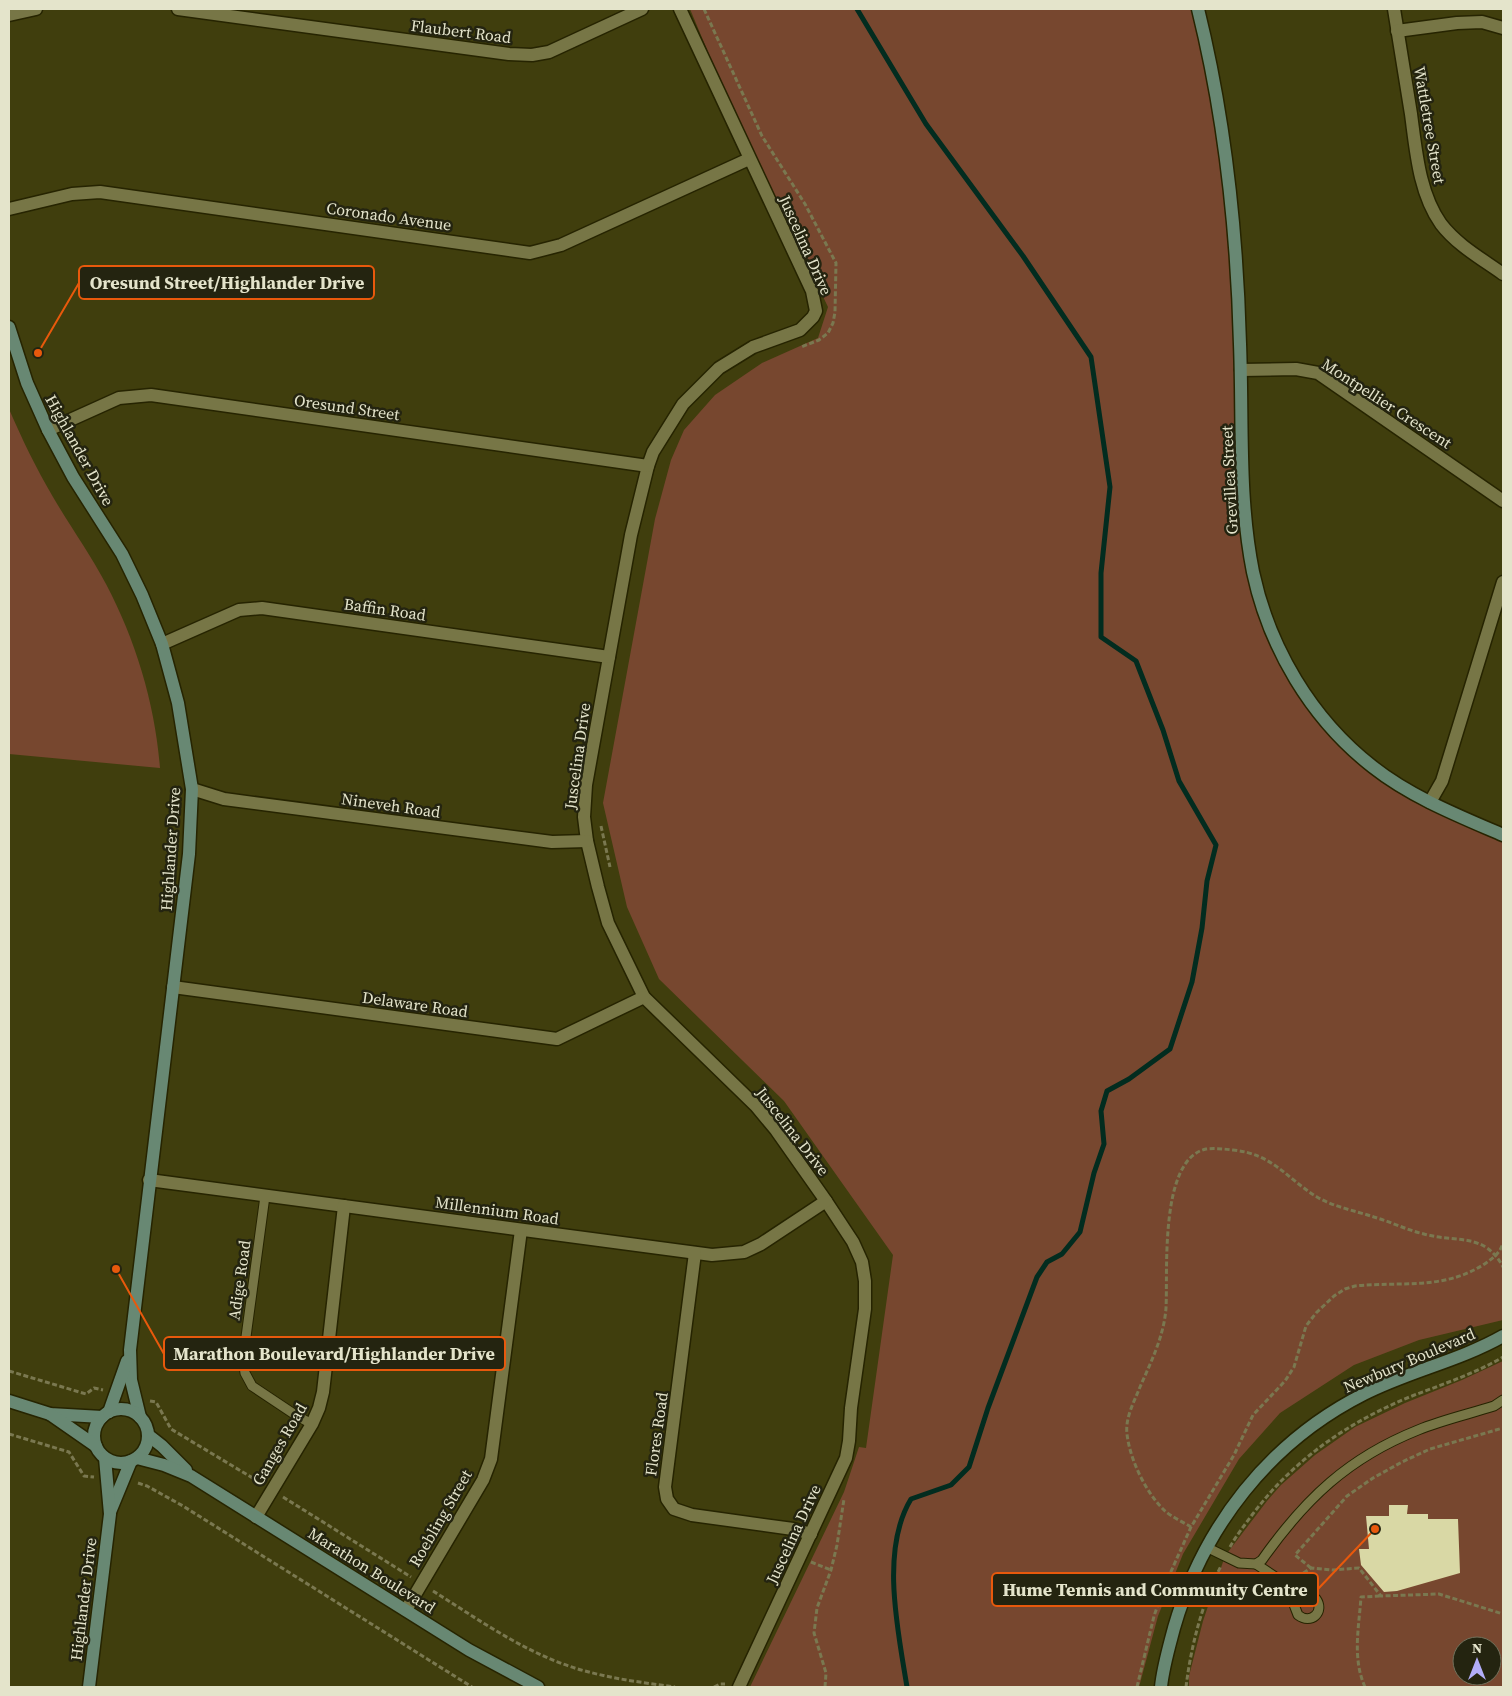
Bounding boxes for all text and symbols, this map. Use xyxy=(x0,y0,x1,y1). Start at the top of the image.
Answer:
street label: Flaubert Road xyxy=(410,14,512,48)
street label: Wattletree Street xyxy=(1409,64,1451,186)
street label: Juscelina Drive xyxy=(774,191,838,298)
street label: Coronado Avenue xyxy=(325,196,453,236)
callout: Oresund Street/Highlander Drive xyxy=(79,266,374,299)
text: Oresund Street/Highlander Drive xyxy=(90,270,364,295)
street label: Montpellier Crescent xyxy=(1318,353,1457,454)
street label: Oresund Street xyxy=(293,389,402,425)
street label: Highlander Drive xyxy=(40,391,120,509)
street label: Grevillea Street xyxy=(1215,424,1243,535)
street label: Baffin Road xyxy=(343,592,427,626)
street label: Juscelina Drive xyxy=(559,701,595,812)
street label: Highlander Drive xyxy=(155,786,185,912)
street label: Nineveh Road xyxy=(340,787,442,823)
street label: Delaware Road xyxy=(361,986,469,1022)
street label: Juscelina Drive xyxy=(751,1081,835,1180)
street label: Millennium Road xyxy=(434,1190,560,1230)
street label: Adige Road xyxy=(223,1239,255,1321)
street label: Newbury Boulevard xyxy=(1340,1322,1478,1398)
callout: Marathon Boulevard/Highlander Drive xyxy=(164,1337,505,1370)
text: Marathon Boulevard/Highlander Drive xyxy=(173,1341,495,1366)
street label: Flores Road xyxy=(639,1391,673,1477)
street label: Ganges Road xyxy=(247,1399,311,1489)
street label: Roebling Street xyxy=(403,1465,477,1571)
street label: Juscelina Drive xyxy=(760,1481,826,1588)
street label: Marathon Boulevard xyxy=(304,1522,440,1618)
street label: Highlander Drive xyxy=(65,1536,101,1662)
callout: Hume Tennis and Community Centre xyxy=(992,1573,1318,1606)
text: Hume Tennis and Community Centre xyxy=(1002,1577,1308,1602)
north arrow xyxy=(1452,1636,1502,1686)
text: N xyxy=(1472,1638,1482,1658)

